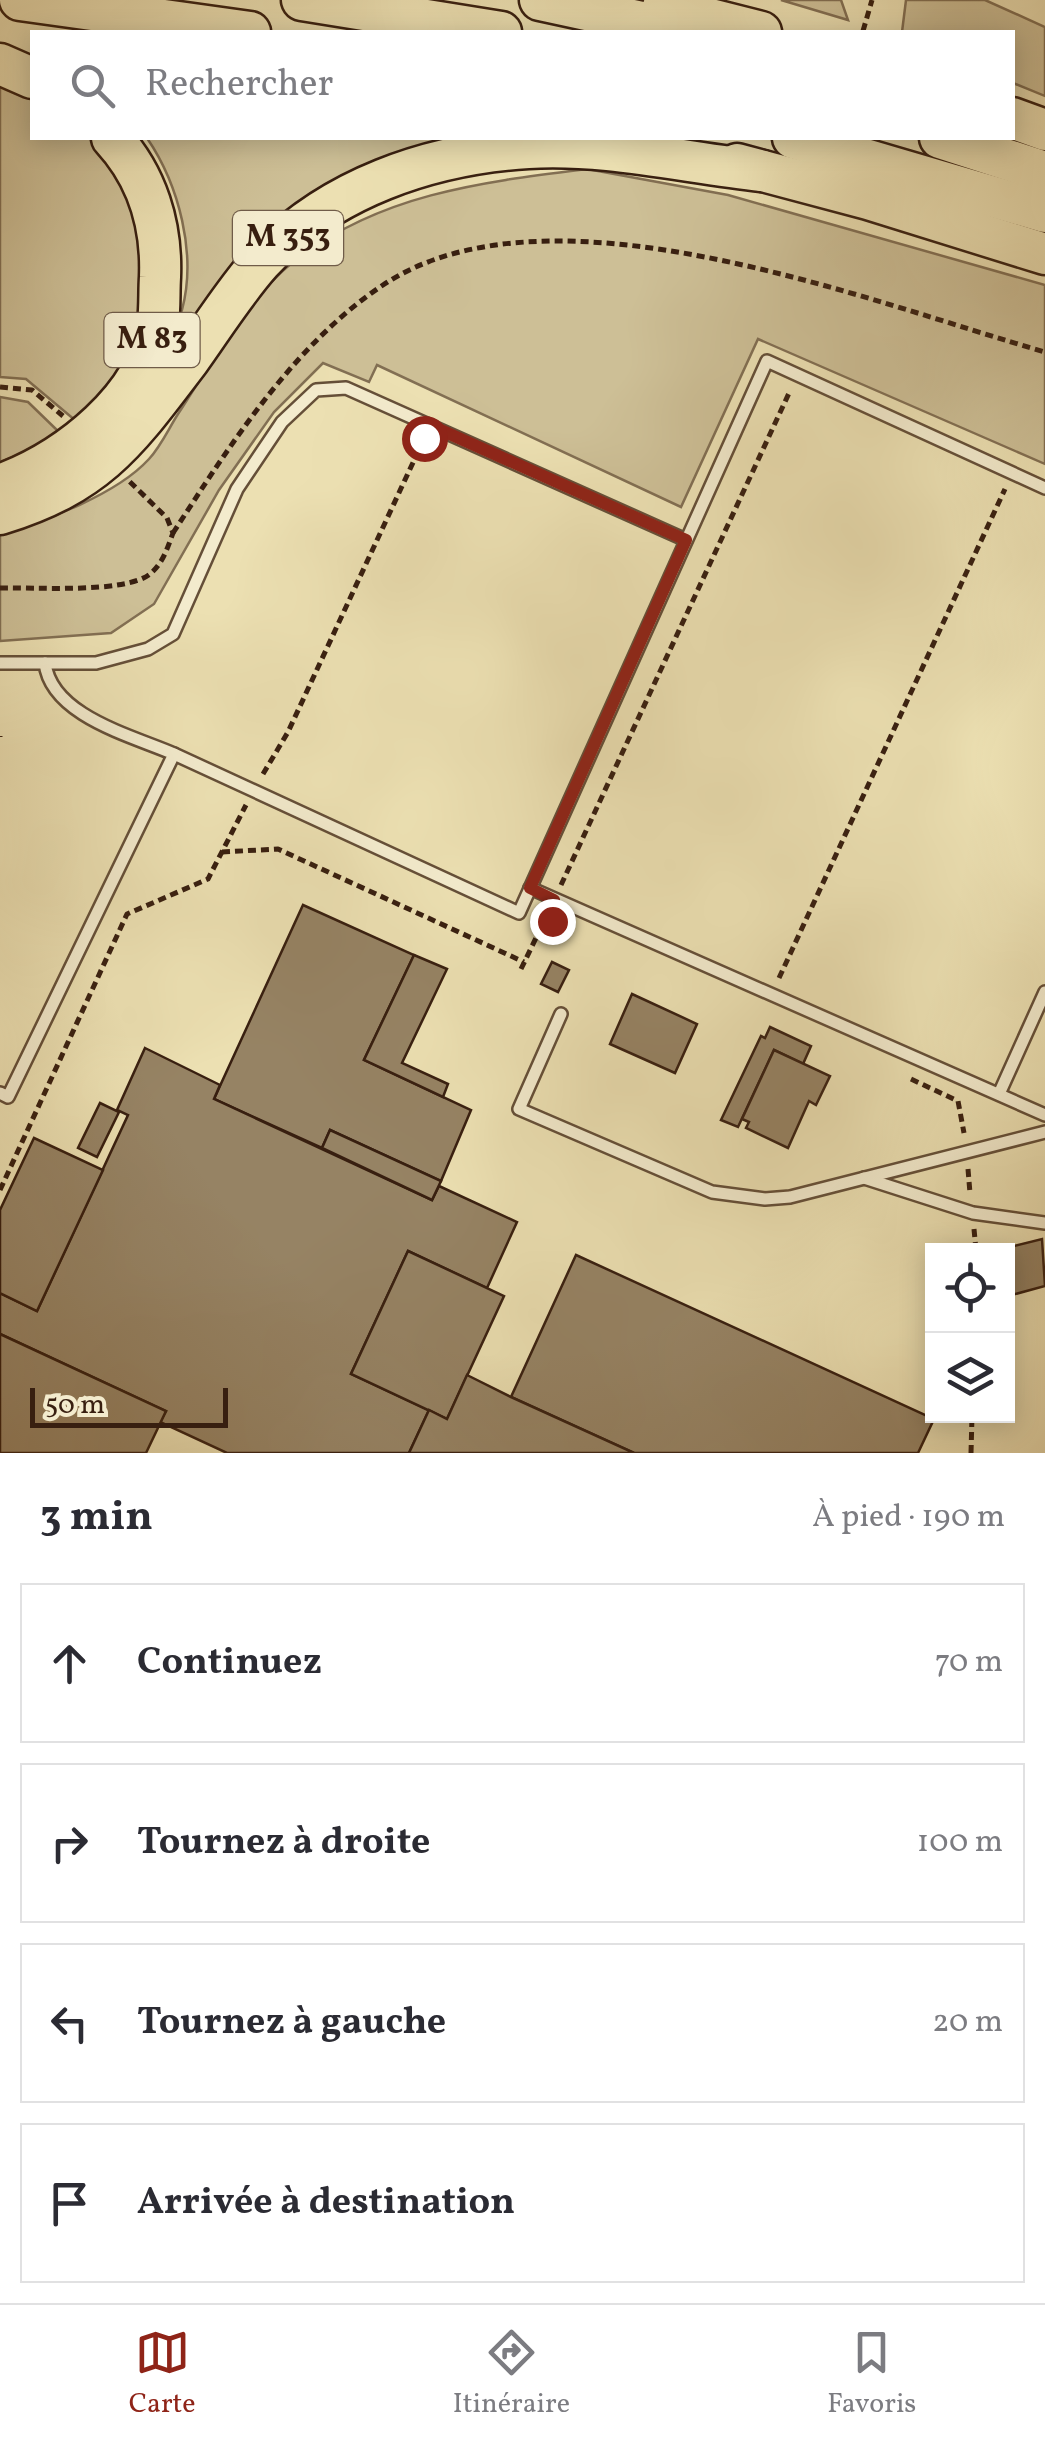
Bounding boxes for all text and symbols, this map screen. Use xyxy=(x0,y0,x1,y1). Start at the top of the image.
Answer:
search box xyxy=(30,30,1015,140)
icon: search xyxy=(65,58,120,113)
text: Rechercher xyxy=(145,59,333,112)
road number: M 353 xyxy=(233,211,343,265)
road number: M 83 xyxy=(104,313,200,367)
route start xyxy=(402,416,448,462)
route end xyxy=(530,899,576,945)
map controls xyxy=(925,1243,1015,1423)
button: locate xyxy=(925,1243,1015,1333)
button: layers xyxy=(925,1333,1015,1423)
scale bar xyxy=(30,1383,228,1428)
text: 50 m xyxy=(45,1386,105,1425)
text: 3 min xyxy=(40,1489,153,1548)
text: À pied · 190 m xyxy=(812,1496,1005,1540)
icon: ahead xyxy=(42,1636,97,1691)
text: Continuez xyxy=(137,1637,322,1690)
text: 70 m xyxy=(935,1641,1003,1685)
icon: right xyxy=(42,1816,97,1871)
text: Tournez à droite xyxy=(137,1817,430,1870)
text: 100 m xyxy=(917,1821,1003,1865)
icon: left xyxy=(42,1996,97,2051)
text: Tournez à gauche xyxy=(137,1997,446,2050)
text: 20 m xyxy=(932,2001,1003,2045)
icon: arrive xyxy=(42,2176,97,2231)
text: Arrivée à destination xyxy=(137,2177,515,2230)
tab: Carte xyxy=(129,2325,195,2424)
tab: Itinéraire xyxy=(453,2325,570,2424)
tab: Favoris xyxy=(827,2325,916,2424)

